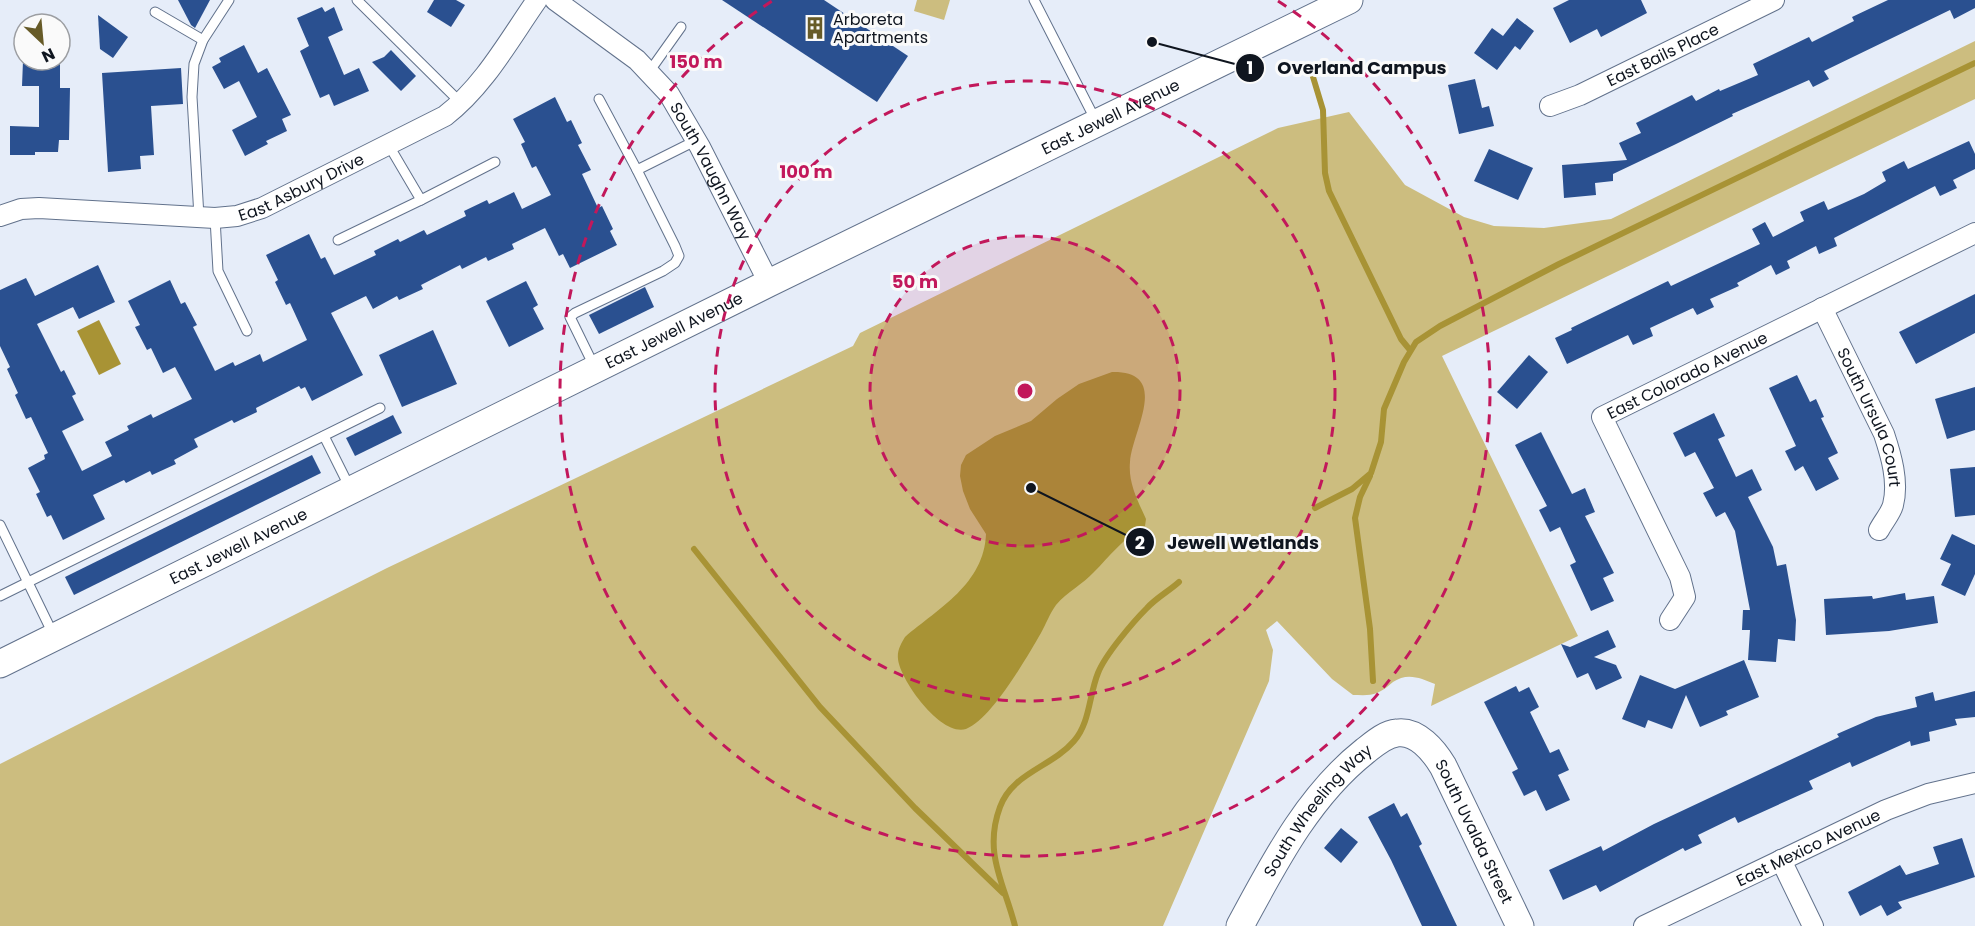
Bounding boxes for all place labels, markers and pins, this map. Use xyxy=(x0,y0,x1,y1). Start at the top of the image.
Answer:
place label: Arboreta Apartments xyxy=(833,8,928,49)
building icon: Arboreta Apartments xyxy=(802,15,828,41)
callout: Overland Campus xyxy=(1235,50,1459,86)
centre of rings xyxy=(1015,381,1035,401)
callout: Jewell Wetlands xyxy=(1125,524,1331,560)

